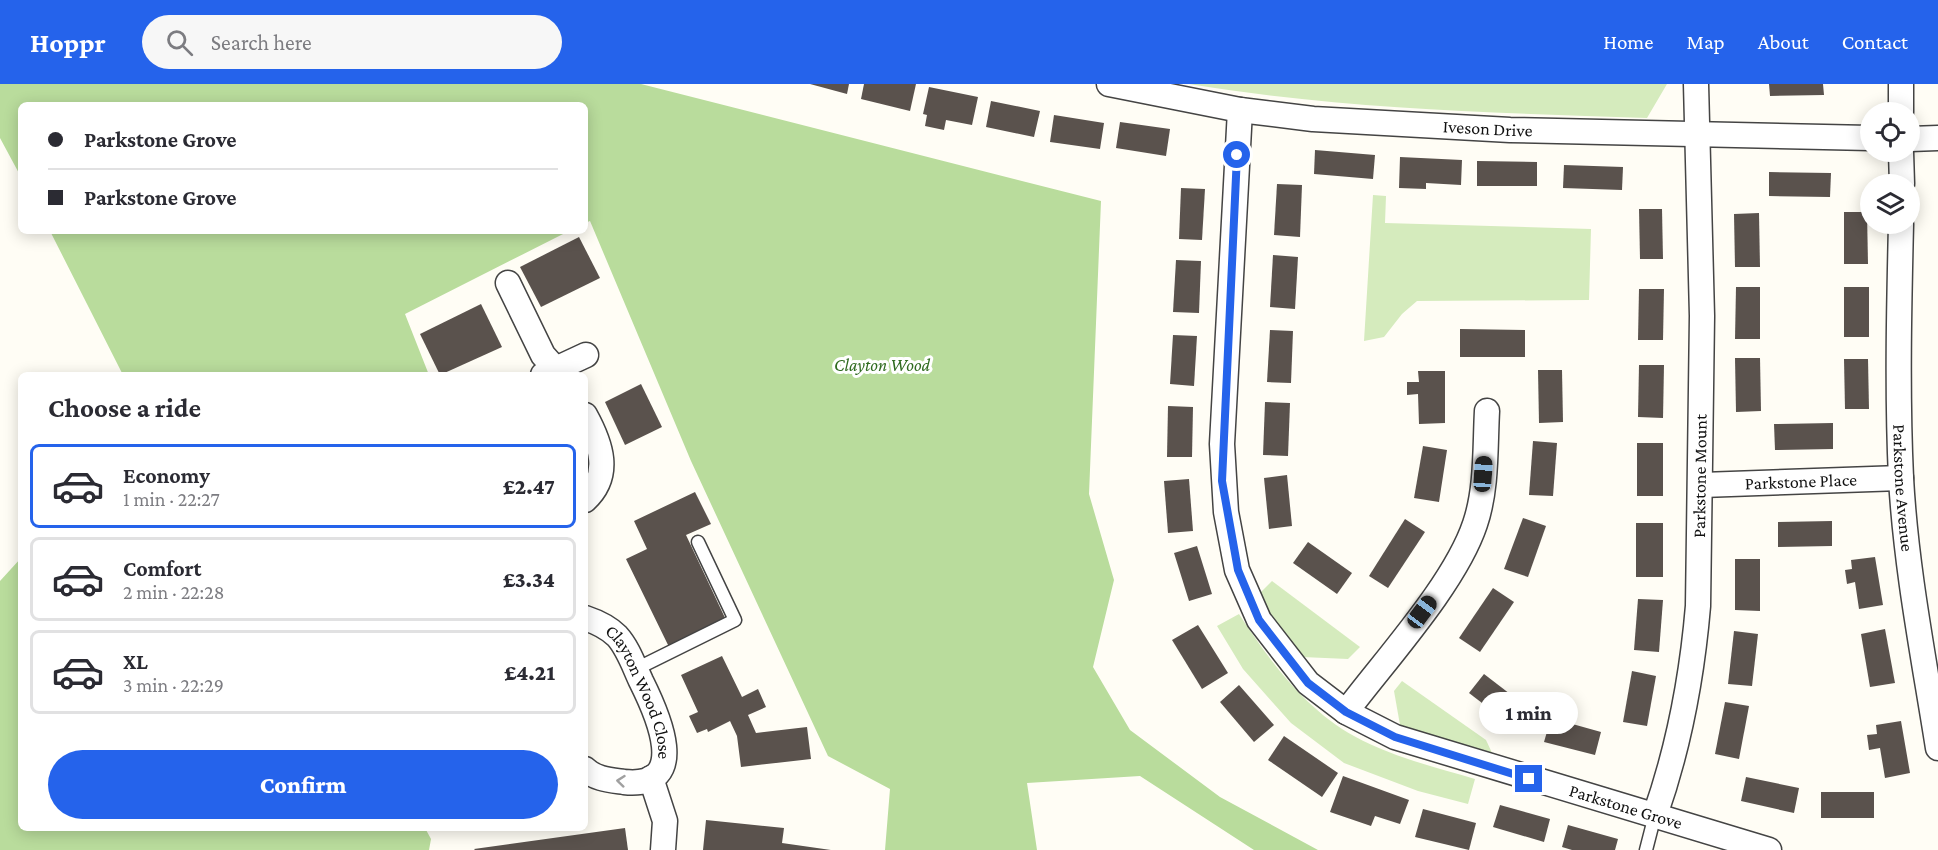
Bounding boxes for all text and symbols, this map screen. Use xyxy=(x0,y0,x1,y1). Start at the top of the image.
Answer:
search box xyxy=(142,15,562,69)
icon: search xyxy=(163,26,196,59)
text: Hoppr xyxy=(30,27,106,58)
text: Search here xyxy=(211,30,312,55)
text: Home xyxy=(1603,30,1653,54)
text: Map xyxy=(1686,30,1725,54)
text: About xyxy=(1758,30,1809,54)
text: Contact xyxy=(1842,30,1908,54)
map controls xyxy=(1860,102,1920,234)
button: locate xyxy=(1860,102,1920,162)
street label: Iveson Drive xyxy=(1442,116,1533,140)
text: Parkstone Grove xyxy=(84,127,236,152)
route start xyxy=(1223,141,1250,168)
button: layers xyxy=(1860,174,1920,234)
text: Parkstone Grove xyxy=(84,185,236,210)
park label: Clayton Wood xyxy=(834,355,931,375)
text: Choose a ride xyxy=(48,393,201,423)
street label: Parkstone Mount xyxy=(1689,413,1711,538)
street label: Parkstone Avenue xyxy=(1889,424,1918,553)
car xyxy=(1473,455,1493,493)
icon: car xyxy=(51,459,105,513)
text: Economy xyxy=(123,463,210,488)
street label: Parkstone Place xyxy=(1745,470,1857,493)
text: £2.47 xyxy=(503,474,555,499)
text: 1 min · 22:27 xyxy=(123,488,220,510)
icon: car xyxy=(51,552,105,606)
text: Comfort xyxy=(123,556,201,581)
text: £3.34 xyxy=(503,567,555,592)
text: 2 min · 22:28 xyxy=(123,581,224,603)
car xyxy=(1404,592,1440,632)
street label: Clayton Wood Close xyxy=(602,620,674,760)
icon: car xyxy=(51,645,105,699)
text: XL xyxy=(123,649,148,674)
text: £4.21 xyxy=(504,660,555,685)
text: 3 min · 22:29 xyxy=(123,674,224,696)
callout: 1 min xyxy=(1480,692,1579,734)
text: 1 min xyxy=(1505,702,1552,724)
button: Confirm xyxy=(48,750,558,819)
route end xyxy=(1515,765,1542,792)
one-way arrow xyxy=(616,775,625,788)
street label: Parkstone Grove xyxy=(1567,780,1685,833)

